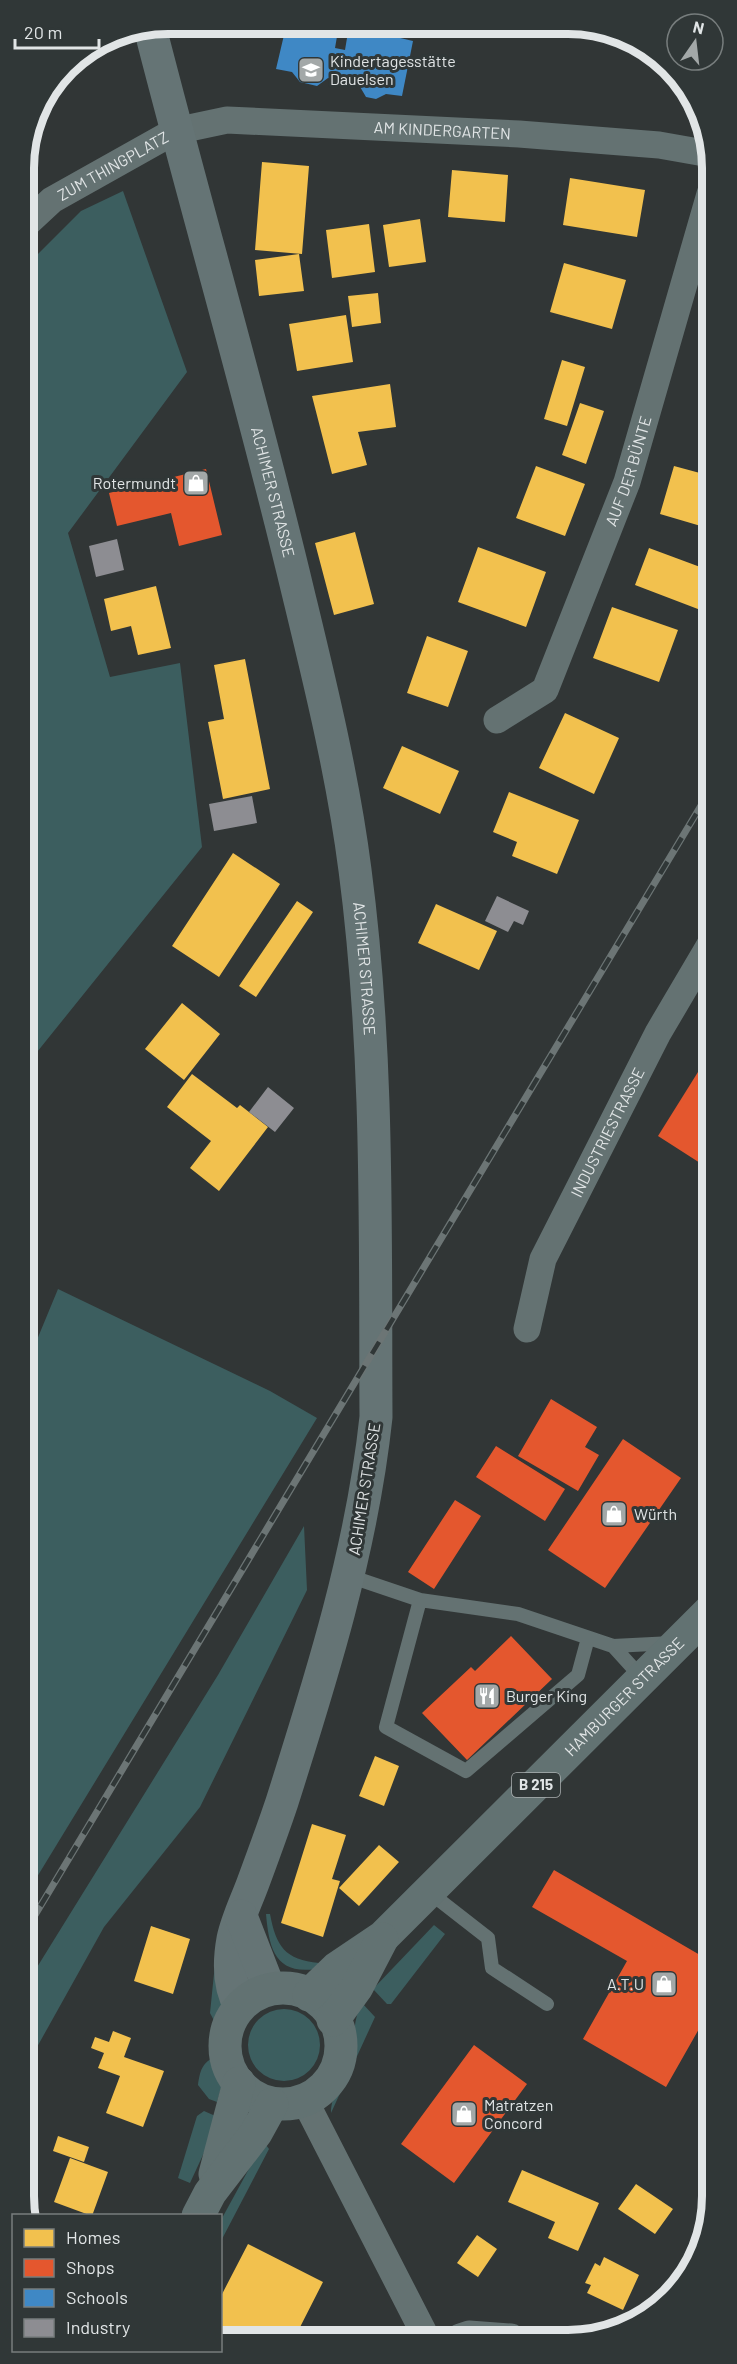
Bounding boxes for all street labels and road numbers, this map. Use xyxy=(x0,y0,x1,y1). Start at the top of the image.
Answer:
street label: AM KINDERGARTEN xyxy=(373,117,511,143)
street label: ZUM THINGPLATZ xyxy=(54,127,171,204)
street label: AUF DER BÜNTE xyxy=(601,414,655,529)
street label: ACHIMER STRASSE xyxy=(248,424,299,559)
street label: ACHIMER STRASSE xyxy=(350,901,380,1036)
street label: INDUSTRIESTRASSE xyxy=(566,1064,648,1200)
street label: ACHIMER STRASSE xyxy=(344,1421,383,1557)
street label: HAMBURGER STRASSE xyxy=(560,1633,687,1760)
road number: B 215 xyxy=(512,1773,560,1797)

